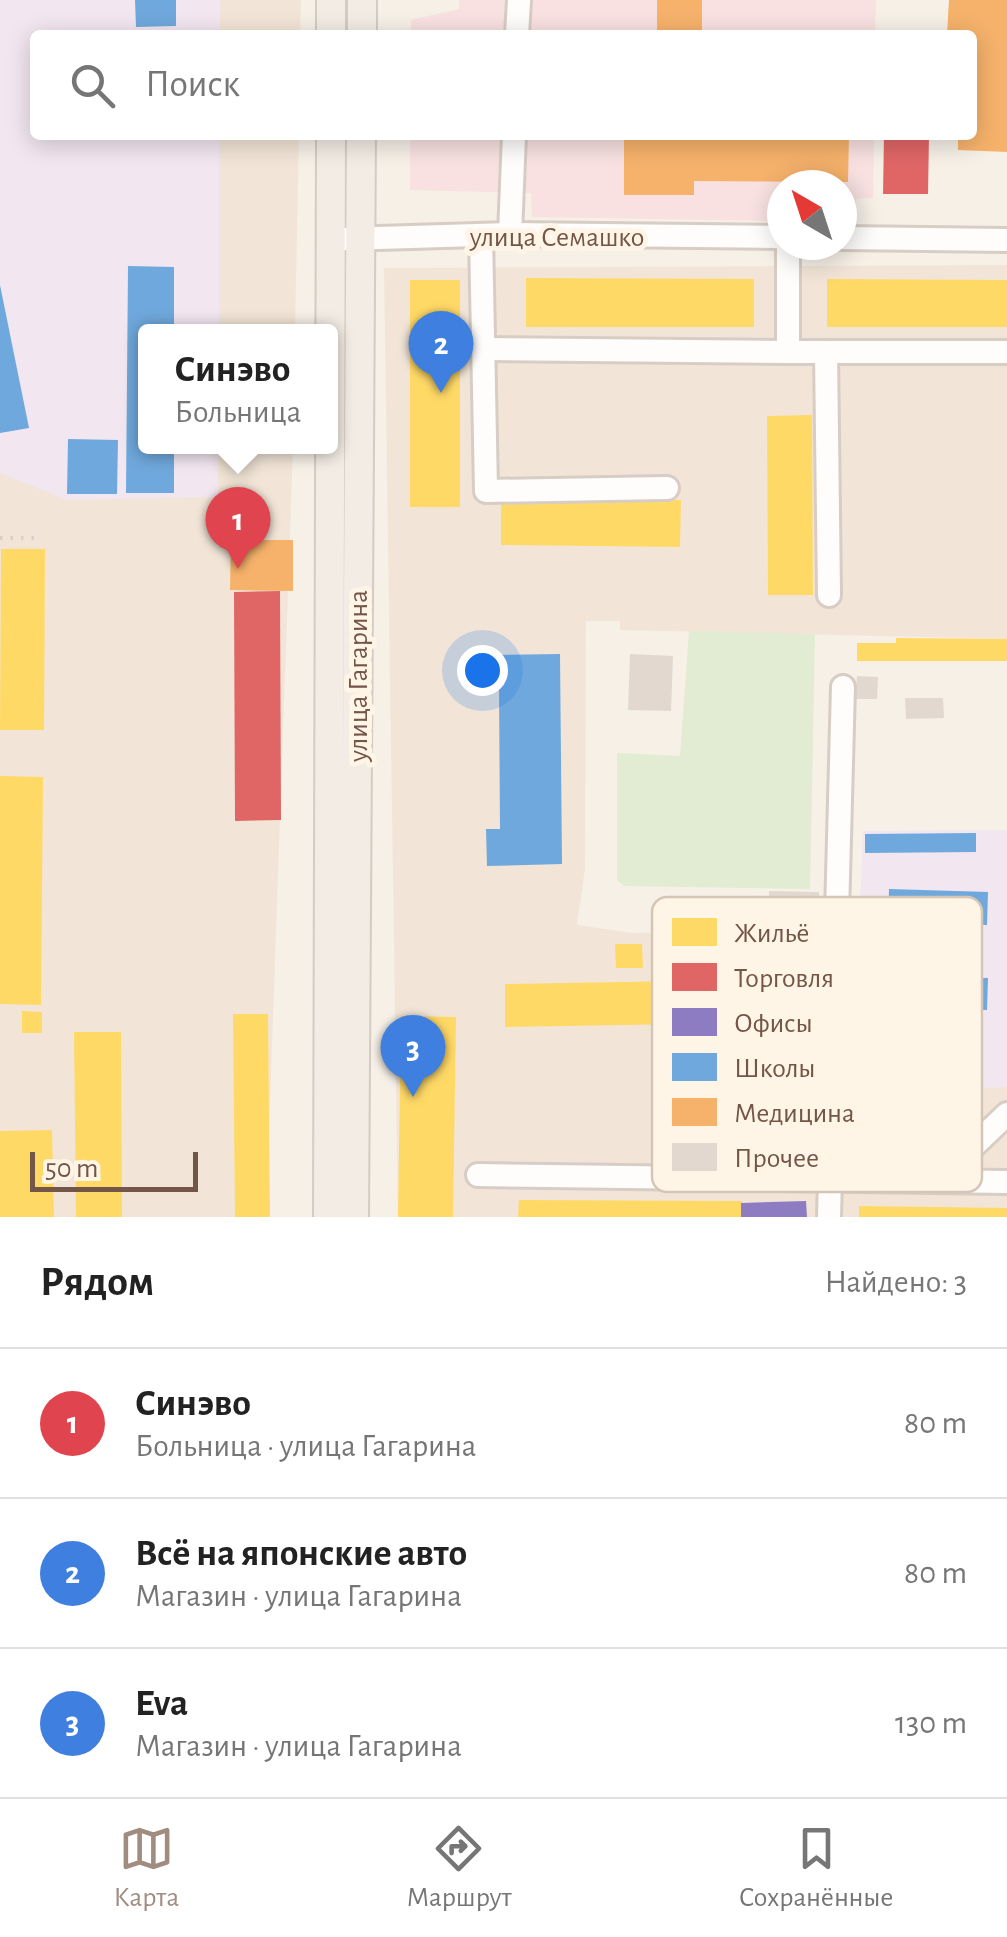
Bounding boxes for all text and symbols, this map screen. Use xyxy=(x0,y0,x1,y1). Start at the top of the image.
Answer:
search box xyxy=(30,30,977,140)
icon: search xyxy=(65,58,120,113)
text: Поиск xyxy=(145,66,240,104)
north arrow xyxy=(767,170,857,260)
street label: улица Семашко xyxy=(469,224,644,252)
pin: 2 xyxy=(408,310,474,393)
popup xyxy=(138,324,338,454)
text: Синэво xyxy=(175,351,290,389)
text: Больница xyxy=(175,396,301,428)
pin: 1 xyxy=(206,486,270,569)
street label: улица Гагарина xyxy=(345,590,373,763)
your location xyxy=(457,645,508,696)
legend xyxy=(652,897,982,1192)
text: Жильё xyxy=(734,920,809,948)
text: Торговля xyxy=(734,965,834,993)
text: Офисы xyxy=(734,1010,813,1038)
pin: 3 xyxy=(380,1014,446,1097)
text: Школы xyxy=(734,1055,816,1083)
text: Медицина xyxy=(734,1100,855,1128)
text: Прочее xyxy=(734,1145,819,1173)
scale bar xyxy=(30,1147,198,1192)
text: 50 m xyxy=(45,1155,99,1183)
text: Рядом xyxy=(40,1261,154,1303)
text: Найдено: 3 xyxy=(824,1266,967,1298)
text: Синэво xyxy=(135,1385,251,1423)
text: 1 xyxy=(67,1407,78,1439)
text: 80 m xyxy=(904,1407,967,1439)
text: Больница · улица Гагарина xyxy=(135,1430,476,1462)
text: Всё на японские авто xyxy=(135,1535,467,1573)
text: 2 xyxy=(65,1557,80,1589)
text: 80 m xyxy=(904,1557,967,1589)
text: Магазин · улица Гагарина xyxy=(135,1580,462,1612)
text: Eva xyxy=(135,1685,188,1723)
text: 3 xyxy=(66,1707,79,1739)
text: 130 m xyxy=(895,1707,967,1739)
text: Магазин · улица Гагарина xyxy=(135,1730,462,1762)
tab: Карта xyxy=(114,1821,179,1915)
tab: Маршрут xyxy=(406,1821,512,1915)
tab: Сохранённые xyxy=(739,1821,893,1915)

